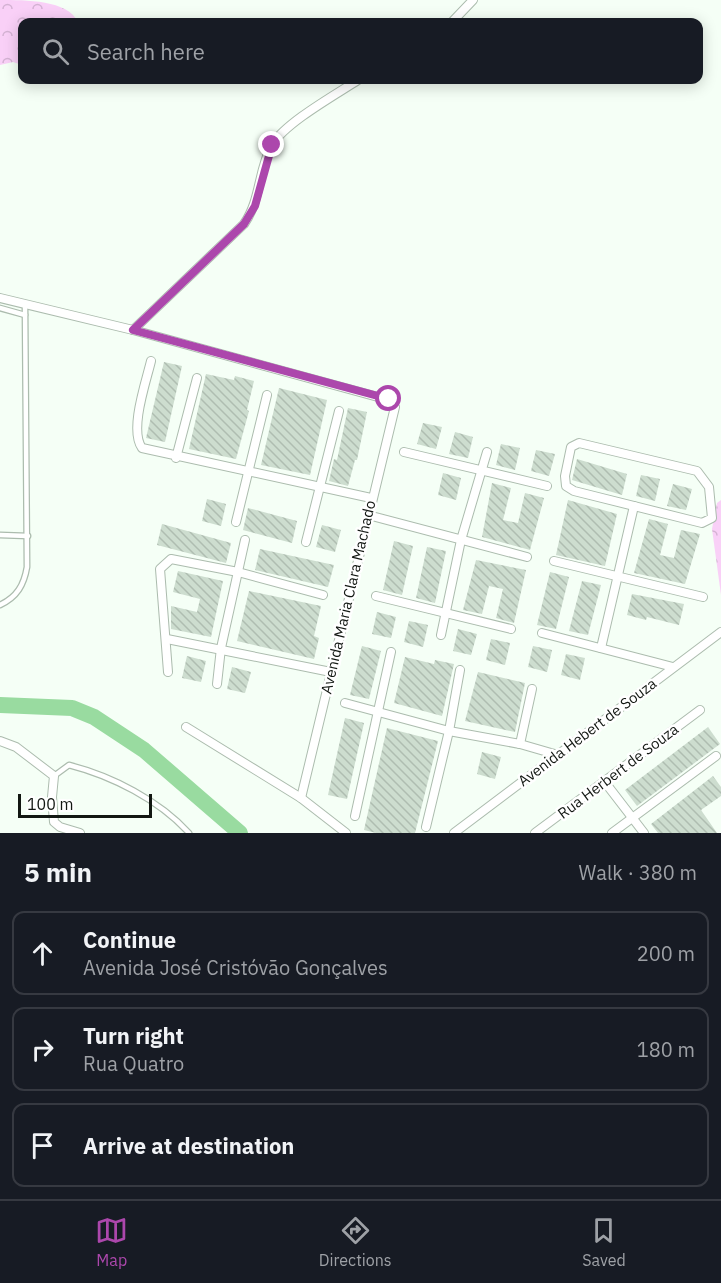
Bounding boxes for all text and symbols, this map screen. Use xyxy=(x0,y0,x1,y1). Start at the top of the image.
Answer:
search box xyxy=(18,18,703,84)
icon: search xyxy=(39,35,72,68)
text: Search here xyxy=(87,37,205,66)
route end xyxy=(258,131,284,157)
route start xyxy=(375,385,401,411)
street label: Avenida Maria Clara Machado xyxy=(316,498,380,696)
street label: Avenida Hebert de Souza xyxy=(514,674,660,790)
street label: Rua Herbert de Souza xyxy=(554,719,682,823)
scale bar xyxy=(18,791,152,818)
text: 100 m xyxy=(27,794,74,814)
text: 5 min xyxy=(24,855,92,889)
text: Walk · 380 m xyxy=(579,859,697,886)
text: Continue xyxy=(83,925,176,954)
icon: ahead xyxy=(26,937,59,970)
text: 200 m xyxy=(637,940,695,967)
text: Avenida José Cristóvão Gonçalves xyxy=(83,954,388,981)
text: Turn right xyxy=(83,1021,184,1050)
icon: right xyxy=(26,1033,59,1066)
text: 180 m xyxy=(637,1036,695,1063)
text: Rua Quatro xyxy=(83,1050,184,1077)
icon: arrive xyxy=(26,1129,59,1162)
text: Arrive at destination xyxy=(83,1131,294,1160)
tab: Map xyxy=(95,1214,128,1270)
tab: Directions xyxy=(319,1214,392,1270)
tab: Saved xyxy=(582,1214,626,1270)

